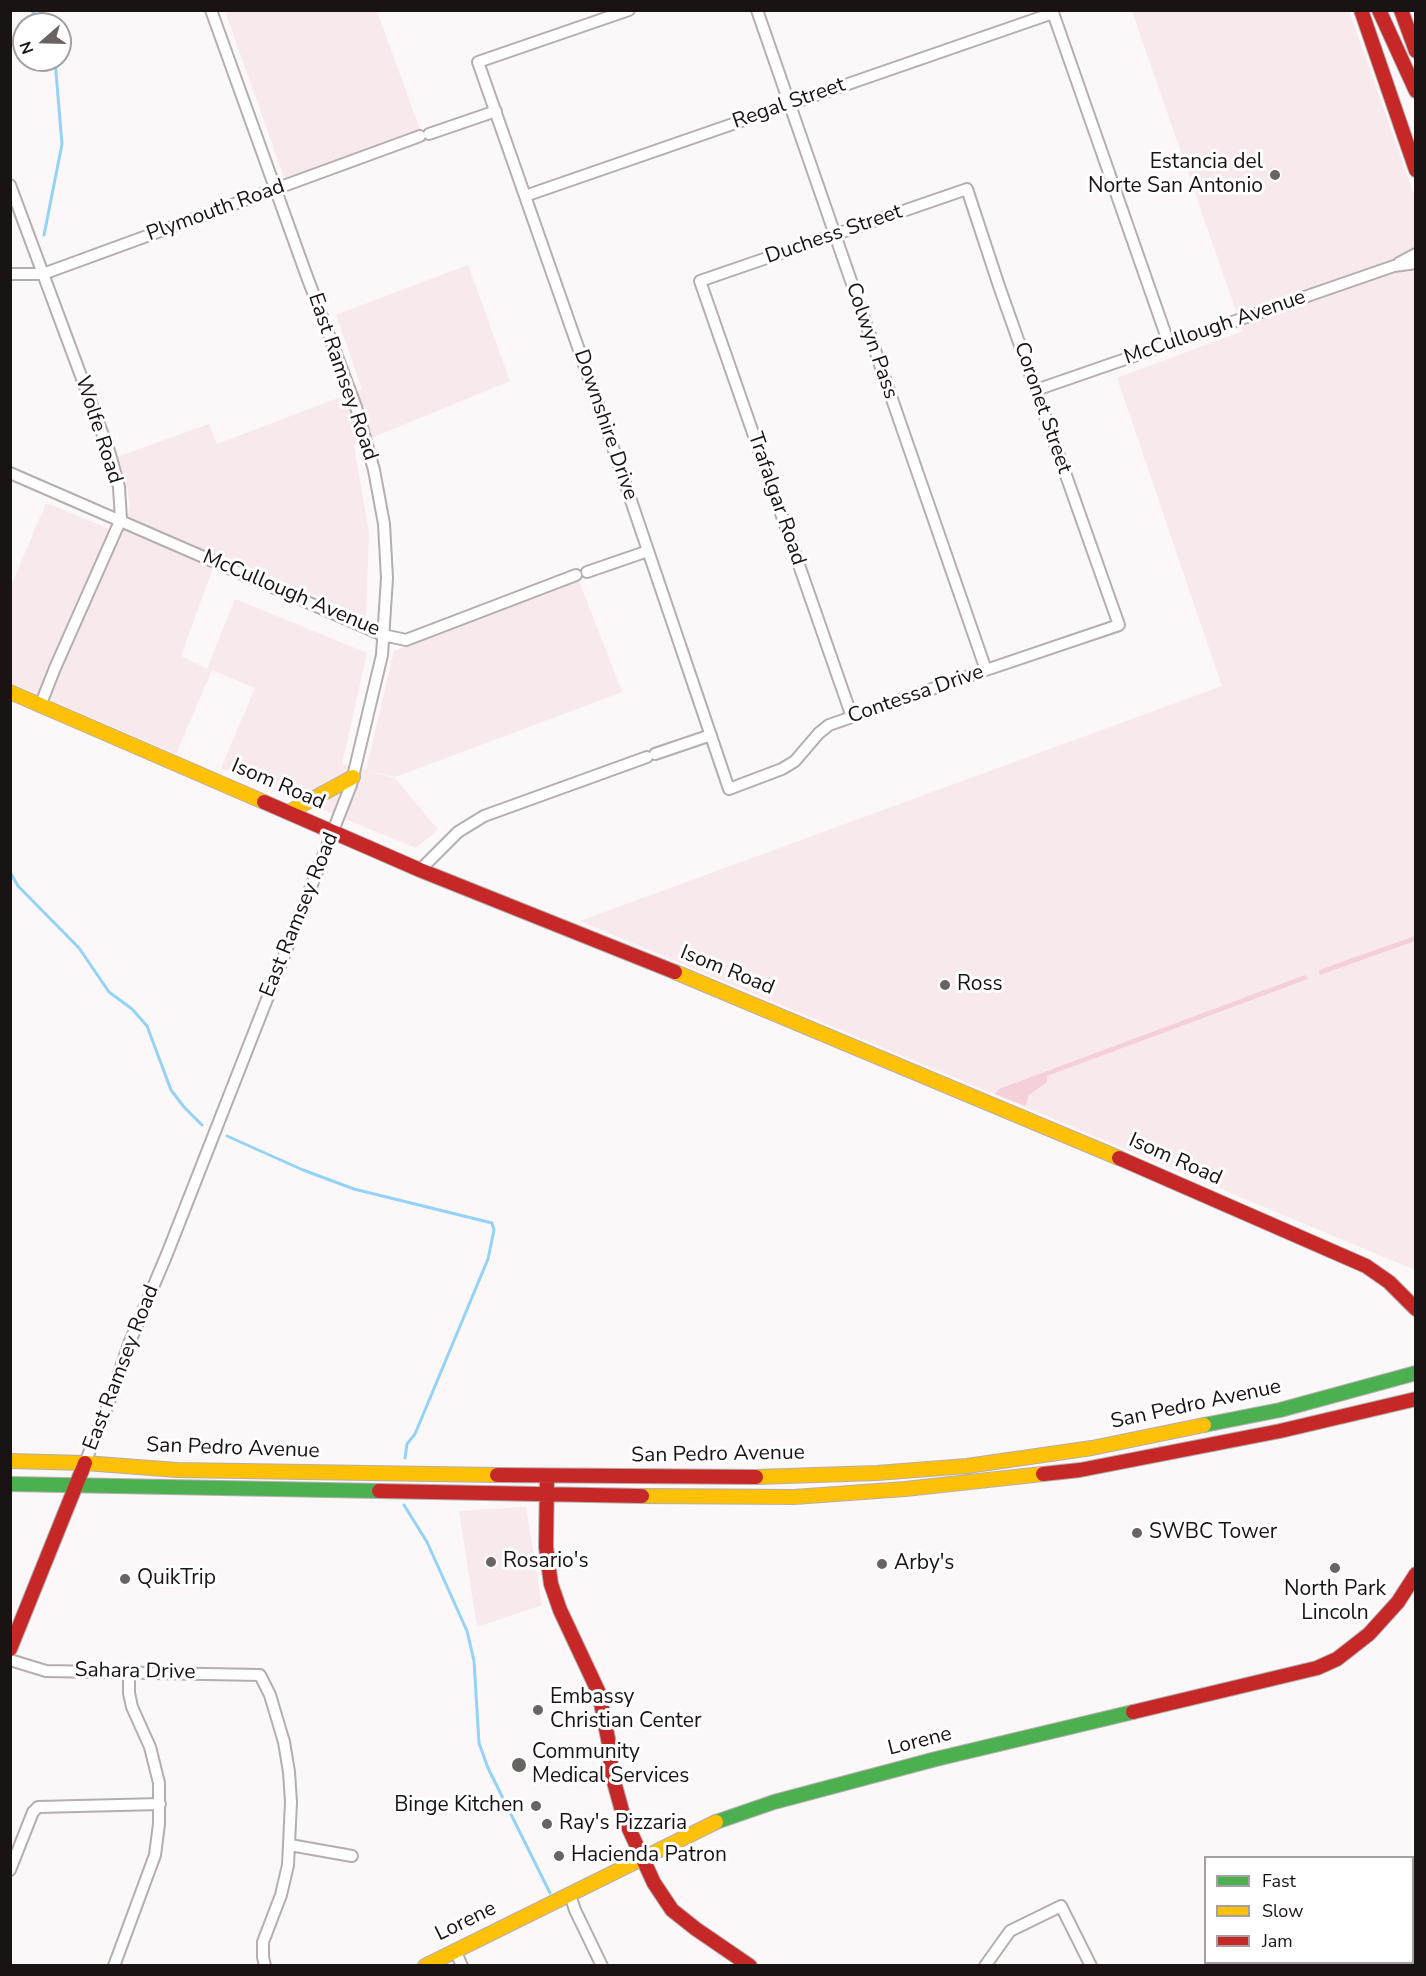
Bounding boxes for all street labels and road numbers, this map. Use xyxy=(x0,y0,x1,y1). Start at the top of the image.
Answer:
street label: Regal Street xyxy=(729,73,849,135)
street label: Plymouth Road xyxy=(144,174,288,248)
street label: Duchess Street xyxy=(762,200,906,270)
street label: Colwyn Pass xyxy=(839,280,903,402)
street label: McCullough Avenue xyxy=(1121,285,1309,371)
street label: East Ramsey Road xyxy=(302,290,382,464)
street label: Coronet Street xyxy=(1008,339,1076,477)
street label: Downshire Drive xyxy=(567,347,643,503)
street label: Wolfe Road xyxy=(69,373,127,487)
street label: Trafalgar Road xyxy=(741,429,811,569)
street label: McCullough Avenue xyxy=(199,545,383,643)
street label: Contessa Drive xyxy=(845,660,987,730)
street label: Isom Road xyxy=(227,754,329,816)
street label: East Ramsey Road xyxy=(255,829,345,1001)
street label: Isom Road xyxy=(676,941,778,1001)
street label: Isom Road xyxy=(1124,1128,1226,1192)
street label: East Ramsey Road xyxy=(79,1282,165,1454)
street label: San Pedro Avenue xyxy=(1109,1375,1283,1435)
street label: San Pedro Avenue xyxy=(146,1433,320,1465)
street label: San Pedro Avenue xyxy=(631,1441,805,1469)
street label: Sahara Drive xyxy=(74,1658,196,1686)
street label: Lorene xyxy=(886,1722,954,1762)
street label: Lorene xyxy=(431,1897,501,1947)

